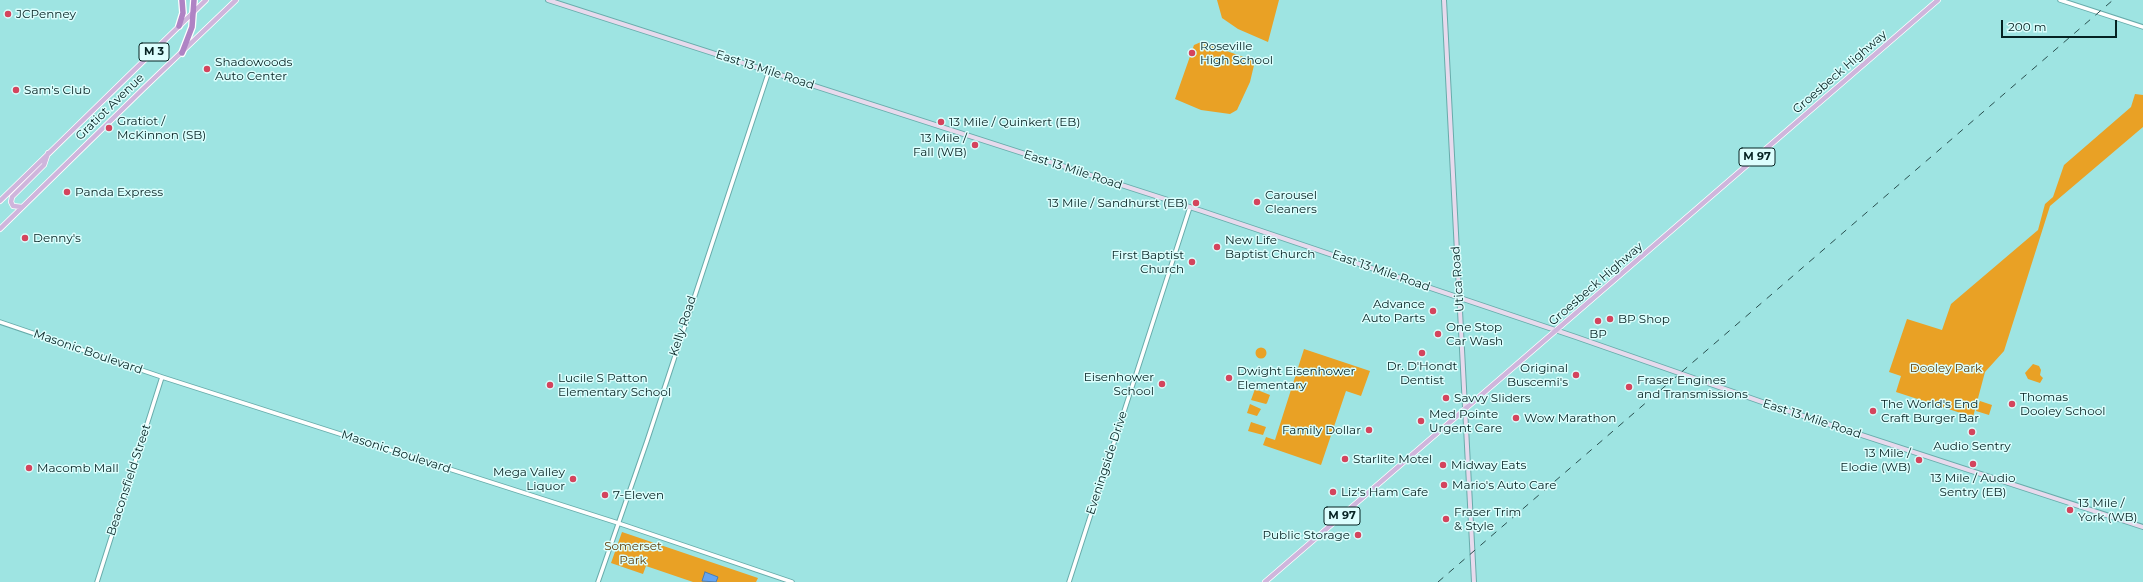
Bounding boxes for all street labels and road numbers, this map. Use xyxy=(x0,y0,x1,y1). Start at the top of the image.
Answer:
street label: Groesbeck Highway xyxy=(1790,27,1890,117)
road number: M 3 xyxy=(139,43,169,61)
street label: East 13 Mile Road xyxy=(714,47,816,93)
street label: Gratiot Avenue xyxy=(73,71,147,143)
street label: East 13 Mile Road xyxy=(1022,147,1124,193)
road number: M 97 xyxy=(1739,148,1775,166)
street label: Groesbeck Highway xyxy=(1546,239,1646,329)
street label: Utica Road xyxy=(1449,246,1467,312)
street label: East 13 Mile Road xyxy=(1330,247,1432,295)
street label: Kelly Road xyxy=(666,294,700,358)
street label: Masonic Boulevard xyxy=(32,327,144,377)
street label: East 13 Mile Road xyxy=(1761,396,1863,442)
street label: Eveningside Drive xyxy=(1083,409,1131,517)
street label: Beaconsfield Street xyxy=(104,422,154,538)
street label: Masonic Boulevard xyxy=(339,427,453,477)
road number: M 97 xyxy=(1324,507,1360,525)

